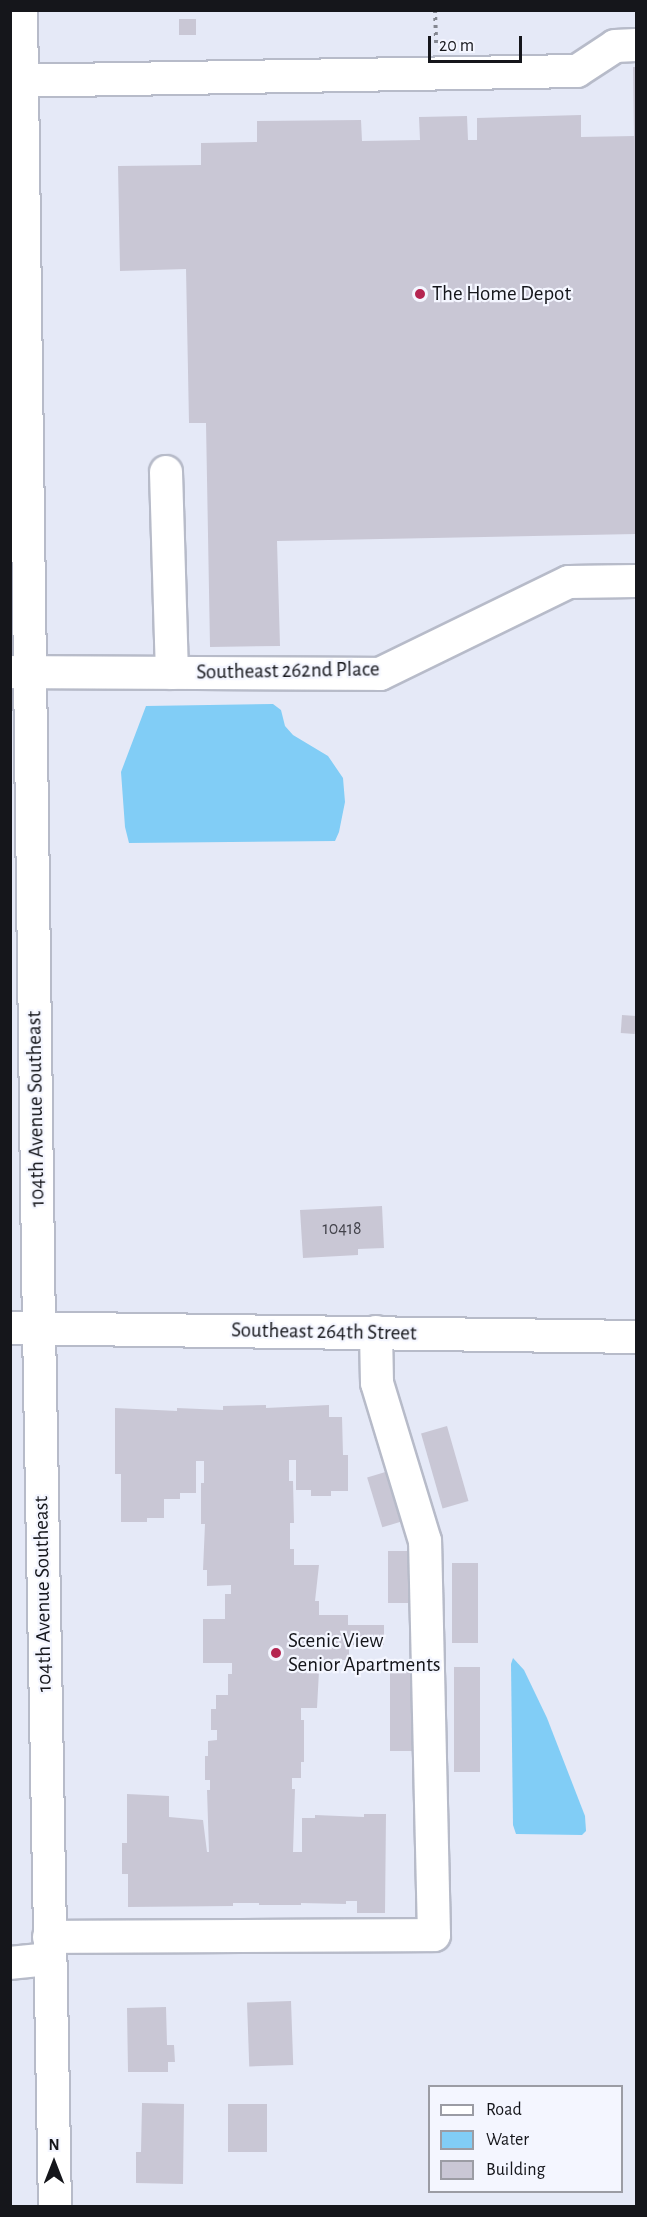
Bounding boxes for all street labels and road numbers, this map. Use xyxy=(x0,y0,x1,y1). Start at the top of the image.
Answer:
street label: Southeast 262nd Place xyxy=(196,657,380,685)
street label: 104th Avenue Southeast xyxy=(22,1011,50,1207)
street label: Southeast 264th Street xyxy=(231,1318,417,1346)
street label: 104th Avenue Southeast xyxy=(29,1496,57,1692)

